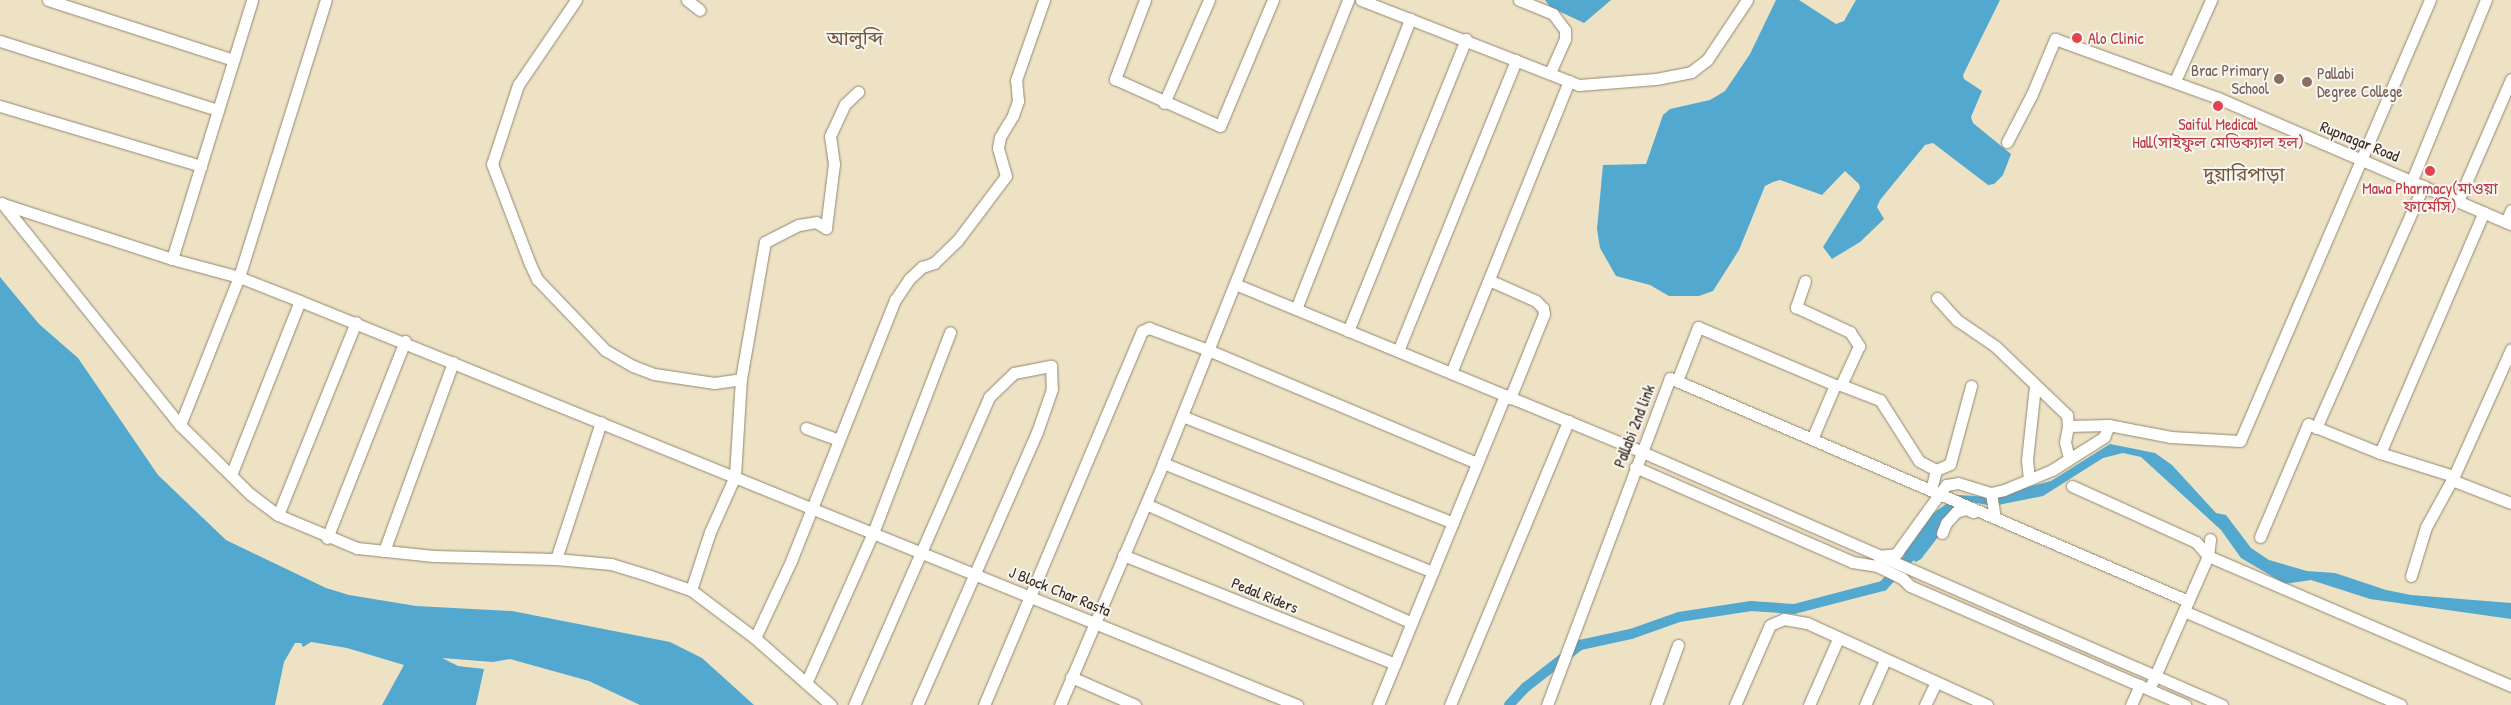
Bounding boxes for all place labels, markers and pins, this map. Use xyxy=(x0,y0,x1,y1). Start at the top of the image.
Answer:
place label: Alo Clinic xyxy=(2088,28,2144,48)
marker: Alo Clinic xyxy=(2070,31,2084,45)
place label: Brac Primary School xyxy=(2191,60,2269,98)
place label: Pallabi Degree College xyxy=(2317,63,2403,101)
marker: Brac Primary School xyxy=(2273,73,2285,85)
marker: Pallabi Degree College xyxy=(2301,76,2313,88)
marker: Saiful Medical Hall(সাইফুল মেডিক্যাল হল) xyxy=(2212,100,2224,112)
place label: Saiful Medical Hall(সাইফুল মেডিক্যাল হল) xyxy=(2132,114,2304,152)
marker: Mawa Pharmacy(মাওয়া ফার্মেসি) xyxy=(2424,165,2436,177)
place label: Mawa Pharmacy(মাওয়া ফার্মেসি) xyxy=(2362,178,2498,216)

